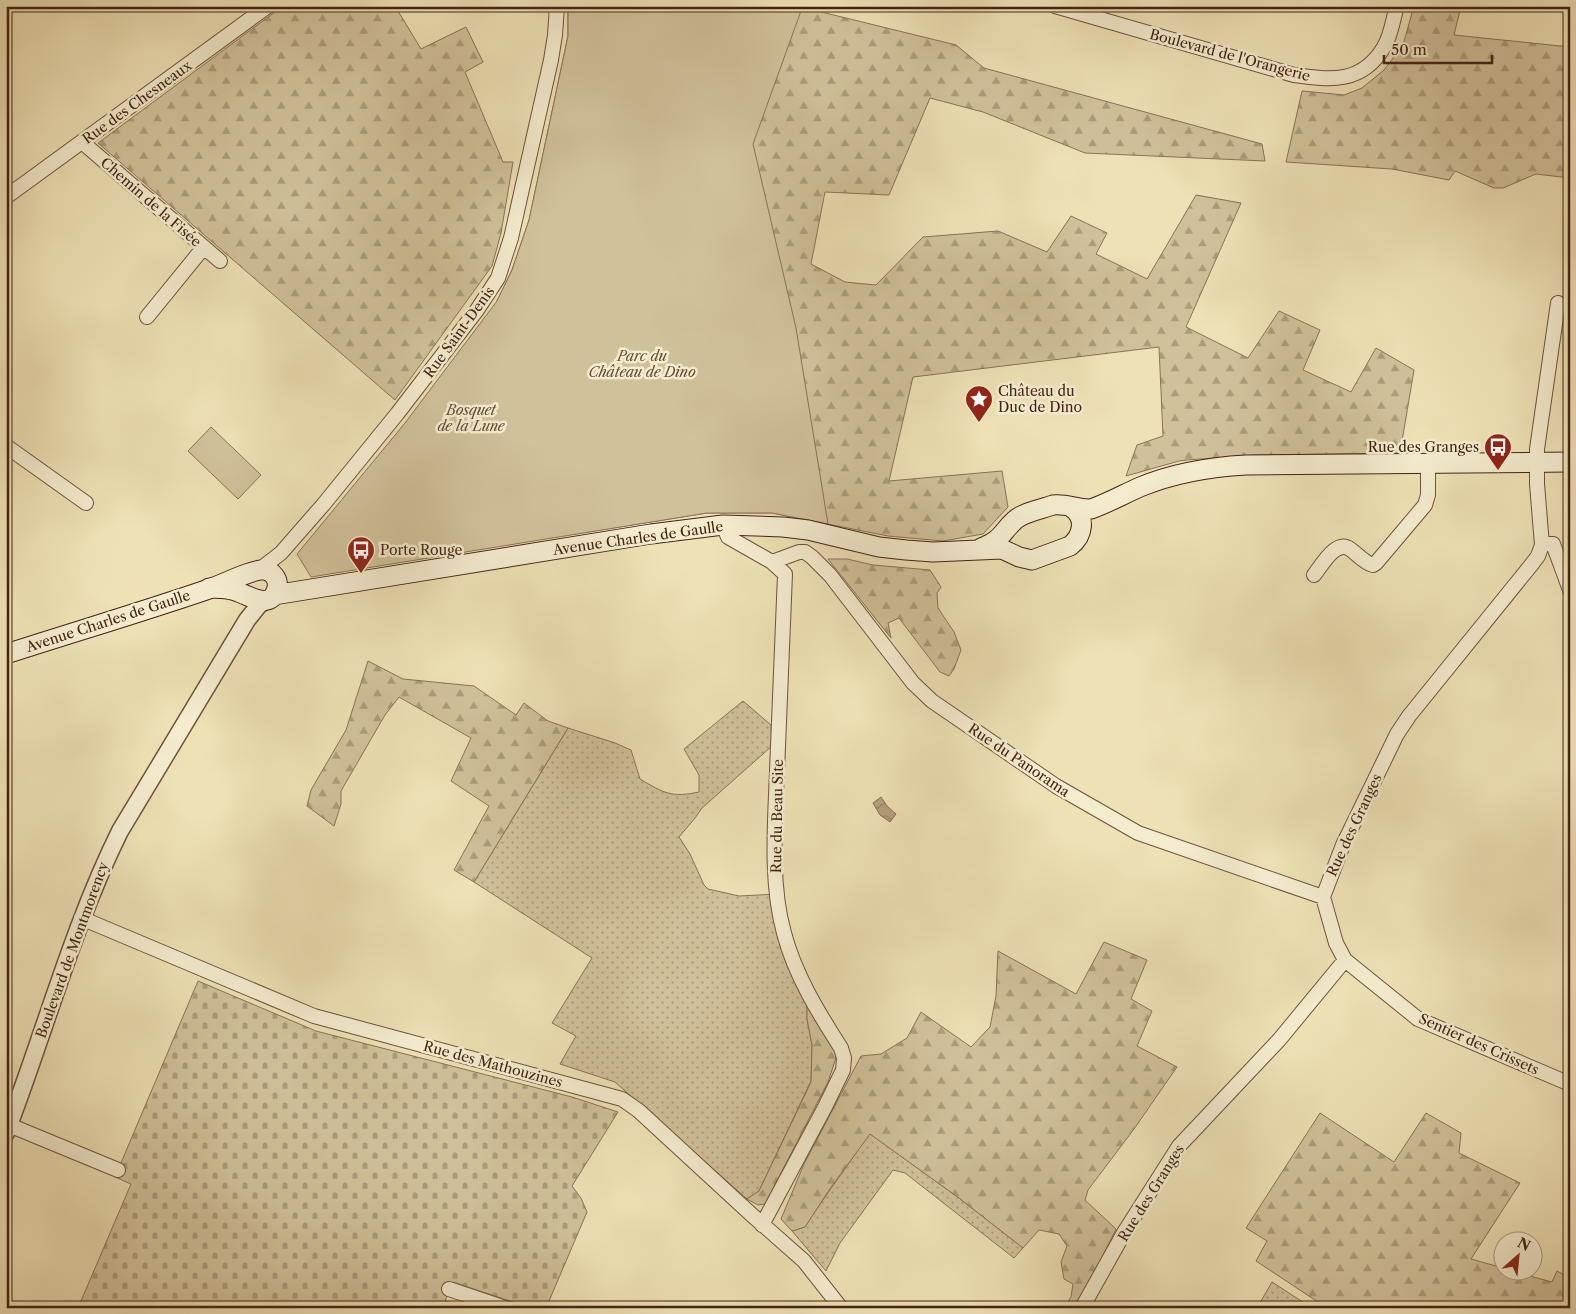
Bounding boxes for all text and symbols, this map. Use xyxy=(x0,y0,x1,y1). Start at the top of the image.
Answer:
street label: Boulevard de l'Orangerie xyxy=(1148,25,1312,85)
scale bar xyxy=(1384,32,1491,64)
text: 50 m xyxy=(1391,40,1427,59)
street label: Rue des Chesneaux xyxy=(79,56,196,148)
street label: Chemin de la Fisée xyxy=(97,153,205,251)
street label: Rue Saint-Denis xyxy=(420,283,498,381)
park label: Parc du Château de Dino xyxy=(588,347,696,381)
place label: Château du Duc de Dino xyxy=(998,382,1082,416)
place icon: Château du Duc de Dino xyxy=(964,384,994,423)
park label: Bosquet de la Lune xyxy=(437,401,506,435)
bus stop icon: Rue des Granges xyxy=(1483,432,1513,471)
place label: Rue des Granges xyxy=(1368,438,1479,456)
street label: Avenue Charles de Gaulle xyxy=(551,517,724,559)
bus stop icon: Porte Rouge xyxy=(346,535,376,574)
place label: Porte Rouge xyxy=(380,541,463,559)
street label: Avenue Charles de Gaulle xyxy=(23,586,193,656)
street label: Rue du Panorama xyxy=(965,719,1074,801)
street label: Rue du Beau Site xyxy=(767,759,787,873)
street label: Rue des Granges xyxy=(1322,771,1386,879)
street label: Boulevard de Montmorency xyxy=(32,859,112,1041)
street label: Sentier des Crissets xyxy=(1416,1009,1542,1079)
street label: Rue des Mathouzines xyxy=(422,1037,564,1091)
street label: Rue des Granges xyxy=(1114,1141,1188,1245)
north arrow xyxy=(1494,1232,1544,1282)
text: N xyxy=(1514,1234,1533,1255)

